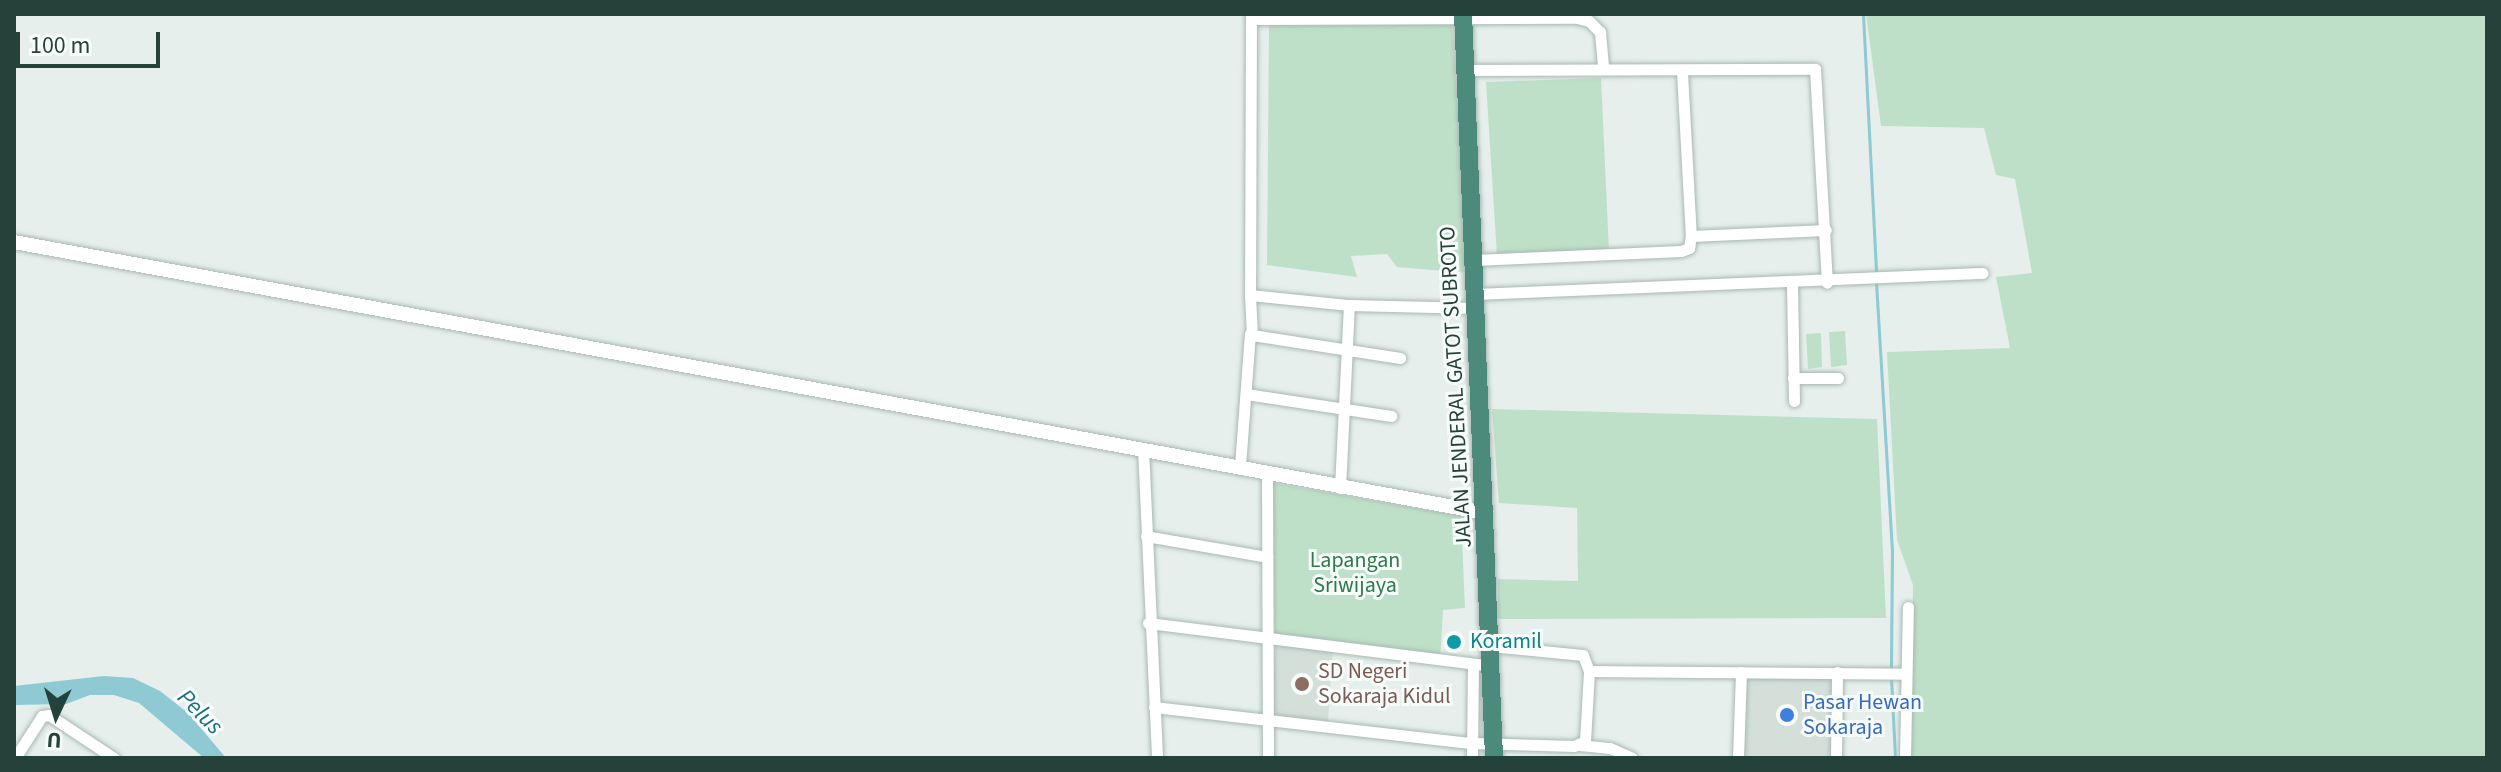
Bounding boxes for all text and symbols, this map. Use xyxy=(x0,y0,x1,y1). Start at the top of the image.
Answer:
scale bar xyxy=(20,16,164,66)
text: 100 m xyxy=(30,28,90,63)
street label: JALAN JENDERAL GATOT SUBROTO xyxy=(1434,226,1478,548)
park label: Lapangan Sriwijaya xyxy=(1310,547,1400,598)
place label: Koramil xyxy=(1470,629,1542,655)
marker: Koramil xyxy=(1445,633,1463,651)
place label: SD Negeri Sokaraja Kidul xyxy=(1318,658,1450,710)
marker: SD Negeri Sokaraja Kidul xyxy=(1293,675,1311,693)
north arrow xyxy=(16,676,96,756)
water label: Pelus xyxy=(171,683,229,741)
place label: Pasar Hewan Sokaraja xyxy=(1803,689,1922,740)
marker: Pasar Hewan Sokaraja xyxy=(1778,706,1796,724)
text: U xyxy=(46,723,63,756)

